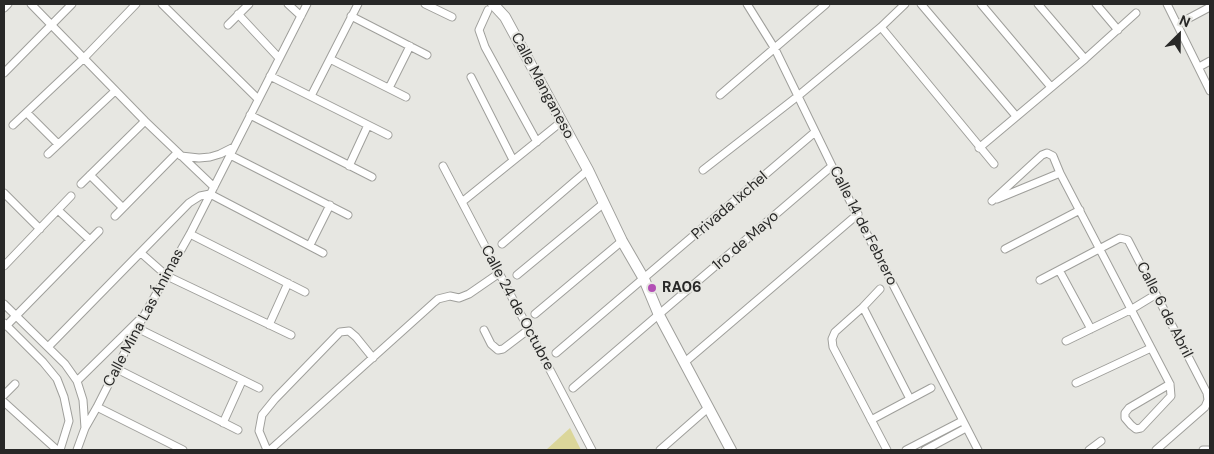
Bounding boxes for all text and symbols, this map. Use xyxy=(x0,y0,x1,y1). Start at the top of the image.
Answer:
north arrow xyxy=(1154,10,1204,60)
text: N xyxy=(1177,11,1193,31)
street label: Calle Manganeso xyxy=(506,30,578,142)
street label: Calle 14 de Febrero xyxy=(825,163,901,289)
street label: Privada Ixchel xyxy=(688,168,772,244)
street label: 1ro de Mayo xyxy=(709,207,783,275)
street label: Calle 24 de Octubre xyxy=(476,242,558,374)
street label: Calle Mina Las Ánimas xyxy=(100,246,188,390)
street label: Calle 6 de Abril xyxy=(1132,259,1196,361)
place label: RA06 xyxy=(662,279,702,297)
marker: RA06 xyxy=(646,282,658,294)

